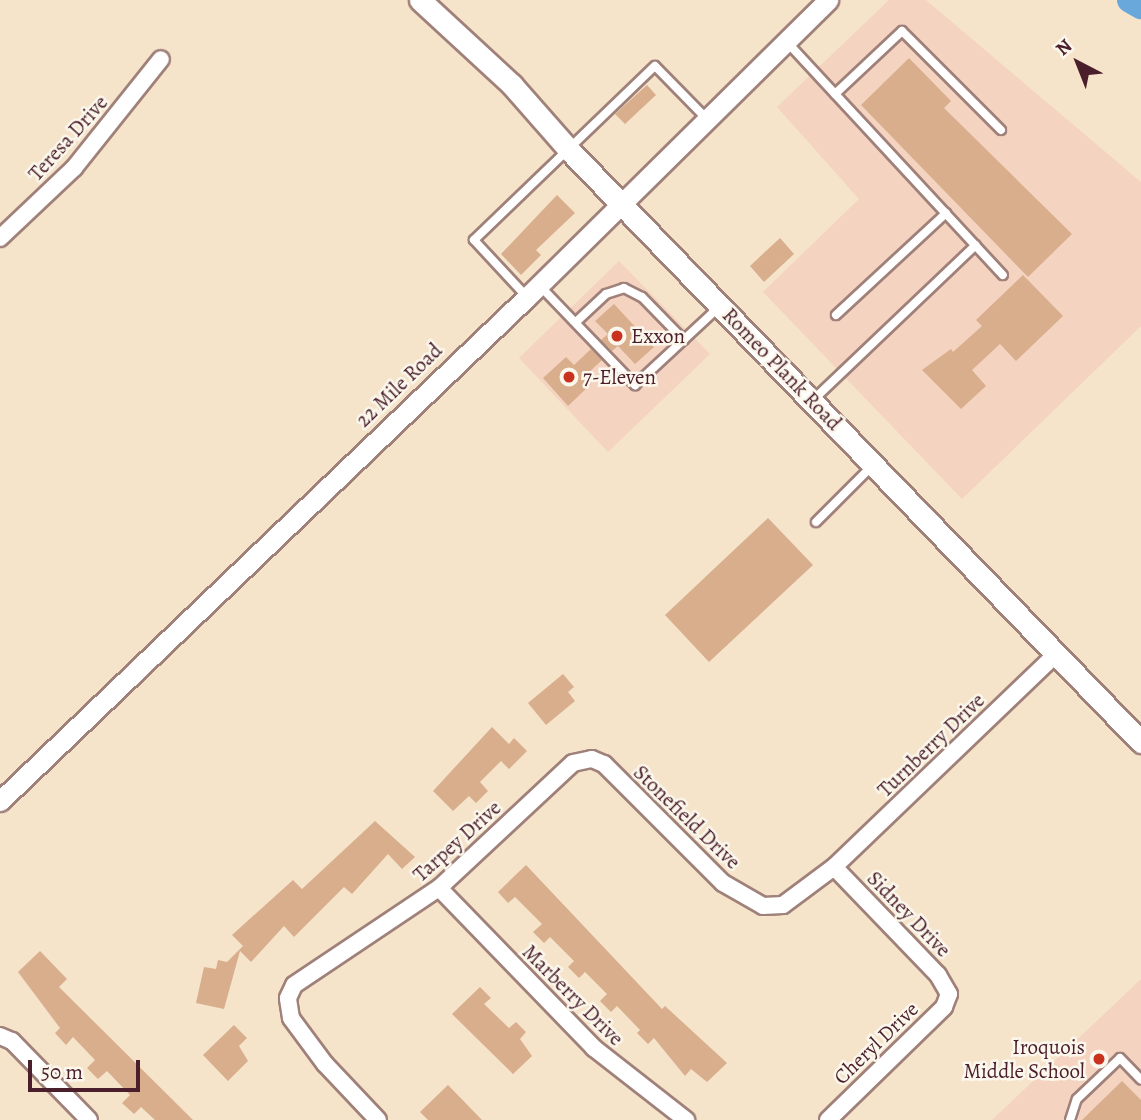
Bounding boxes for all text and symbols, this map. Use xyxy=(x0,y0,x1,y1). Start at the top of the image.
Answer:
north arrow xyxy=(1043,28,1113,98)
text: N xyxy=(1050,33,1078,62)
street label: Teresa Drive xyxy=(23,90,113,186)
street label: Romeo Plank Road xyxy=(717,303,847,435)
place label: Exxon xyxy=(631,323,685,349)
marker: Exxon xyxy=(609,328,625,344)
street label: 22 Mile Road xyxy=(351,338,447,432)
place label: 7-Eleven xyxy=(583,364,656,390)
marker: 7-Eleven xyxy=(561,369,577,385)
street label: Turnberry Drive xyxy=(872,688,990,802)
street label: Stonefield Drive xyxy=(628,760,746,874)
street label: Tarpey Drive xyxy=(408,795,506,887)
street label: Sidney Drive xyxy=(862,866,956,962)
street label: Marberry Drive xyxy=(517,939,629,1051)
street label: Cheryl Drive xyxy=(828,996,924,1090)
place label: Iroquois Middle School xyxy=(963,1034,1085,1084)
scale bar xyxy=(32,1046,144,1090)
marker: Iroquois Middle School xyxy=(1091,1051,1107,1067)
text: 50 m xyxy=(41,1058,83,1086)

